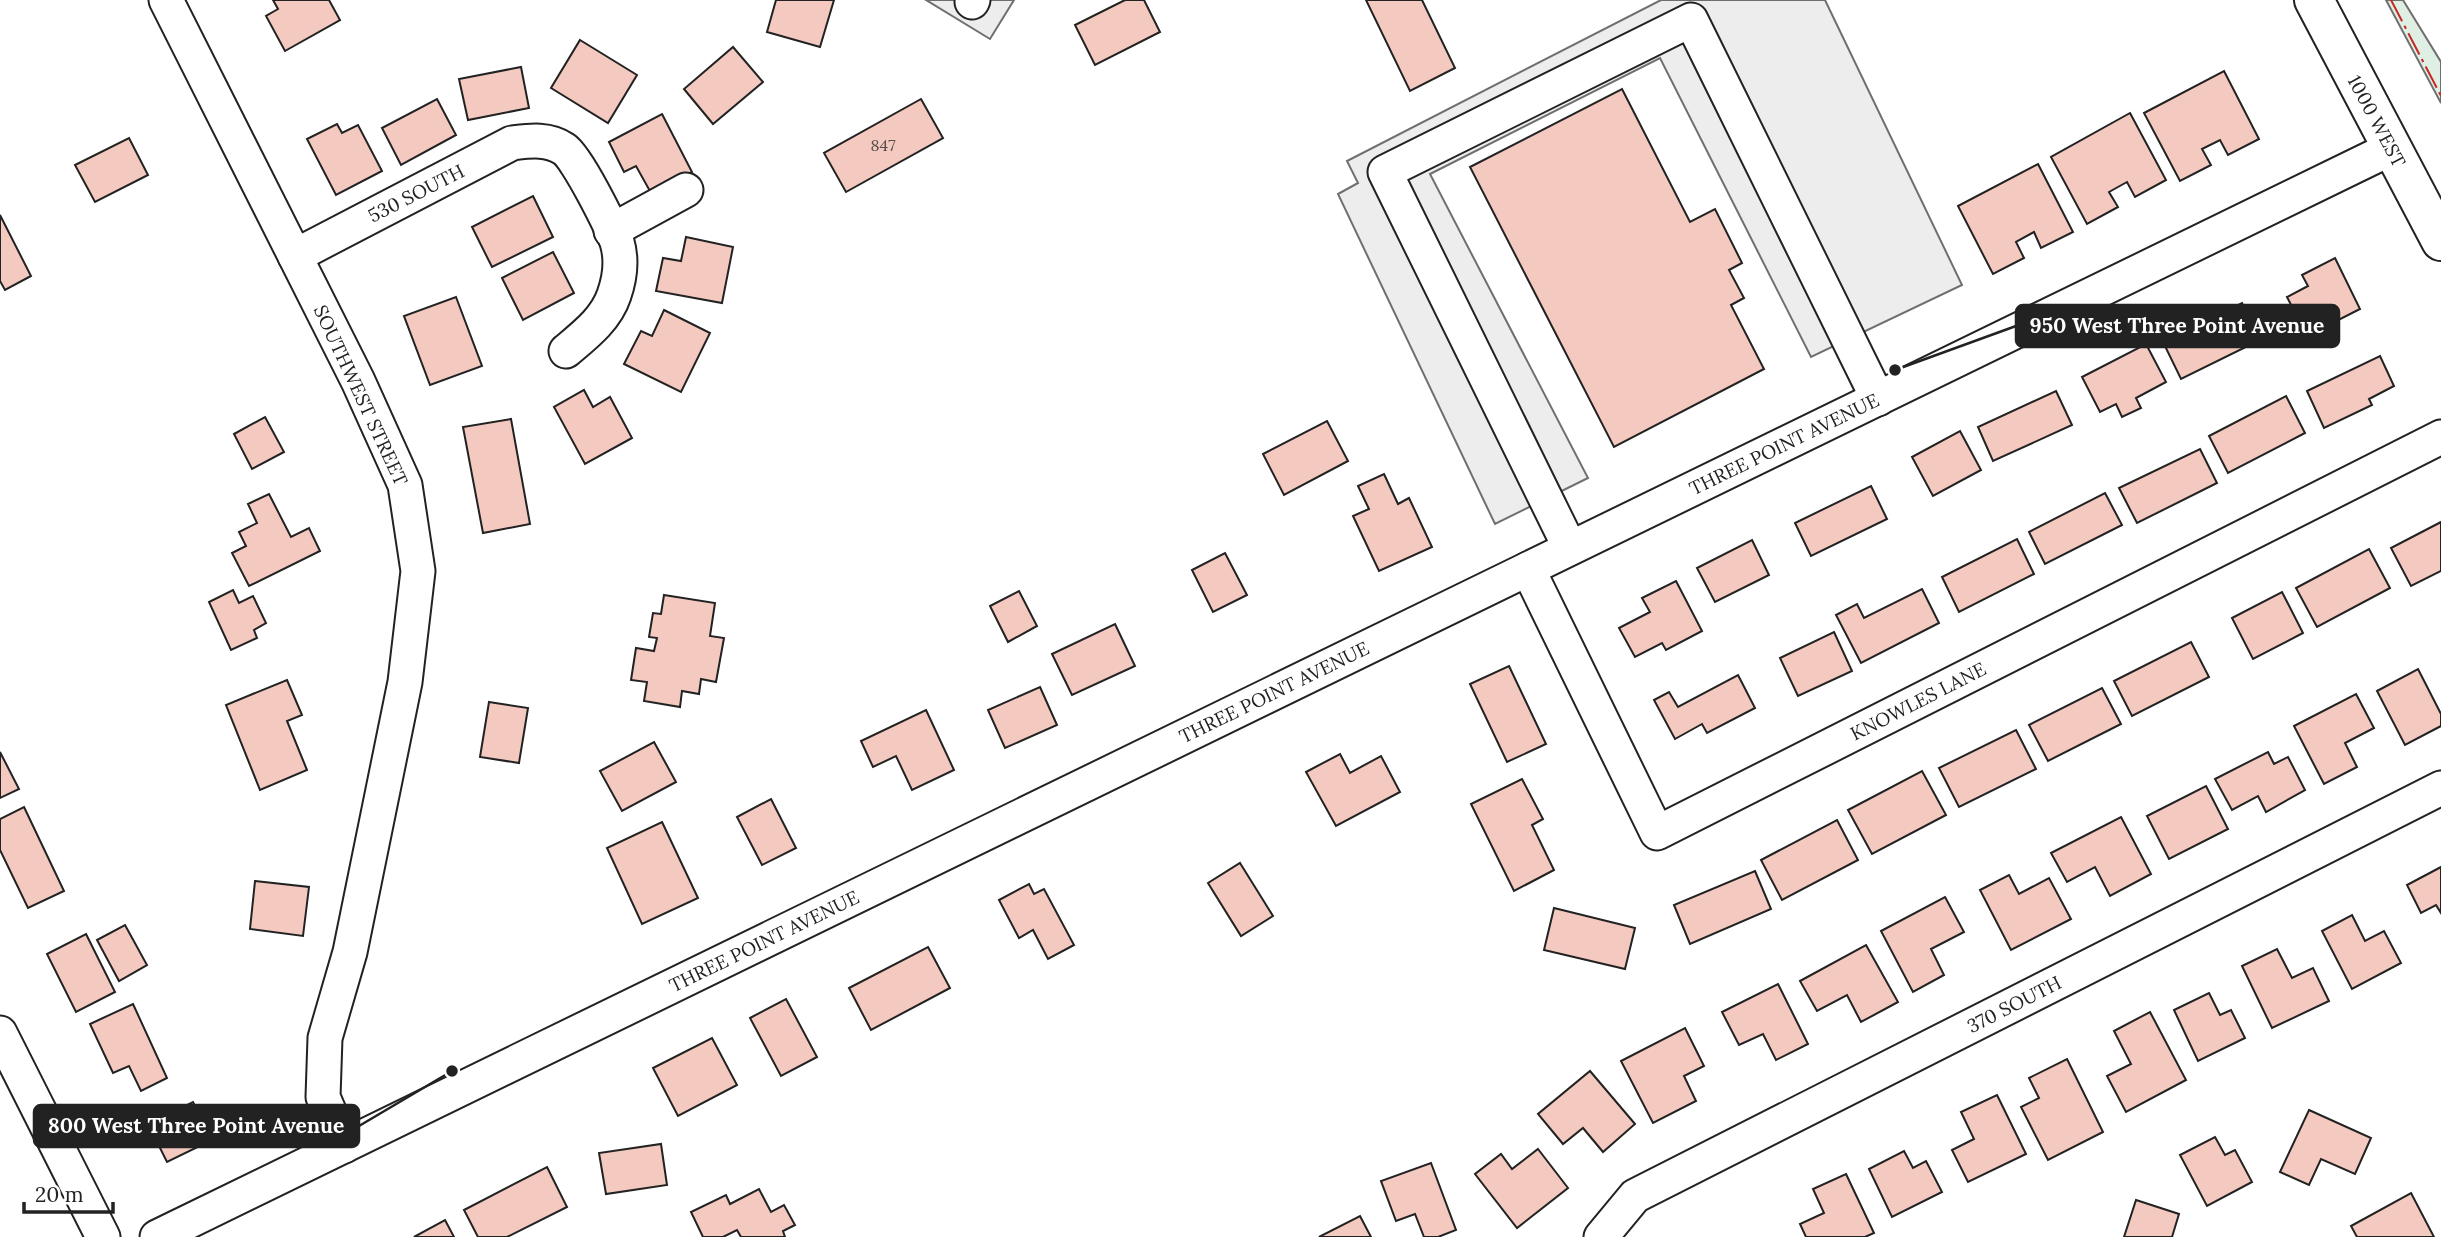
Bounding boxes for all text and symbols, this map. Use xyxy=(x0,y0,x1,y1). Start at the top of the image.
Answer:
street label: 1000 WEST xyxy=(2343,71,2411,171)
house number: 847 xyxy=(870,135,896,155)
street label: 530 SOUTH xyxy=(364,159,468,227)
street label: SOUTHWEST STREET xyxy=(309,301,413,489)
callout: 950 West Three Point Avenue xyxy=(2016,305,2339,347)
text: 950 West Three Point Avenue xyxy=(2030,312,2324,339)
street label: THREE POINT AVENUE xyxy=(1685,388,1883,500)
street label: THREE POINT AVENUE xyxy=(1175,636,1373,748)
street label: KNOWLES LANE xyxy=(1846,656,1990,746)
street label: THREE POINT AVENUE xyxy=(665,885,863,997)
street label: 370 SOUTH xyxy=(1963,970,2065,1038)
callout: 800 West Three Point Avenue xyxy=(34,1105,359,1147)
text: 800 West Three Point Avenue xyxy=(48,1112,344,1139)
scale bar xyxy=(24,1170,114,1214)
text: 20 m xyxy=(35,1181,84,1208)

